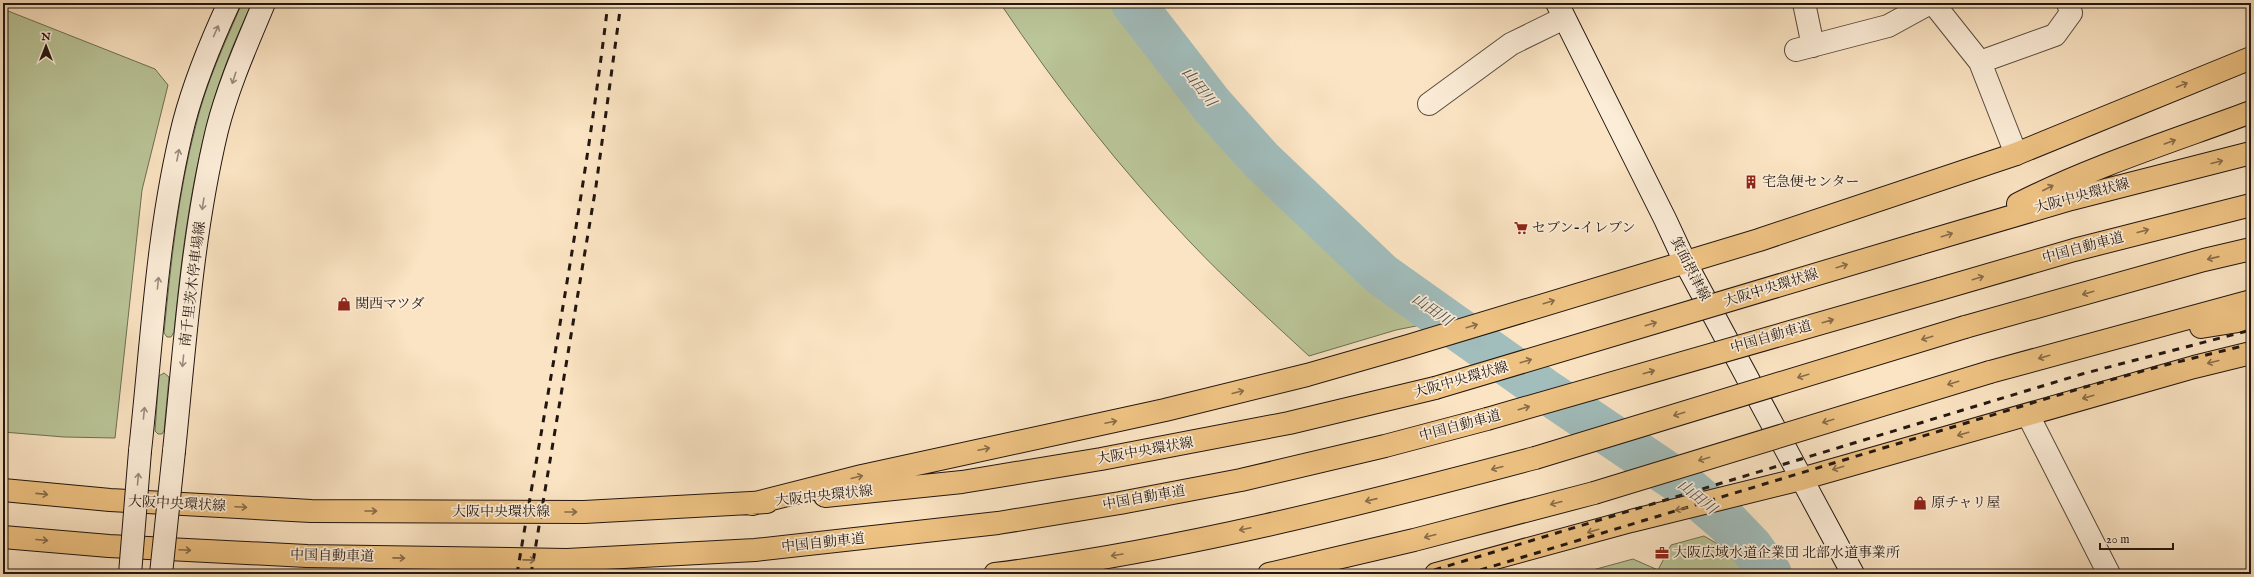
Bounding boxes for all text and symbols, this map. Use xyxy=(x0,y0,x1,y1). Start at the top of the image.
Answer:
one-way arrow xyxy=(213,25,220,37)
north arrow xyxy=(26,26,66,66)
text: N xyxy=(40,30,51,44)
water label: 山田川 xyxy=(1178,63,1222,112)
one-way arrow xyxy=(230,71,237,84)
one-way arrow xyxy=(2176,81,2188,89)
one-way arrow xyxy=(2163,138,2175,146)
one-way arrow xyxy=(174,149,182,162)
one-way arrow xyxy=(2210,157,2223,165)
place label: 宅急便センター xyxy=(1762,173,1859,191)
building icon: 宅急便センター xyxy=(1743,174,1759,190)
street label: 大阪中央環状線 xyxy=(2032,175,2132,217)
one-way arrow xyxy=(2042,184,2054,192)
one-way arrow xyxy=(199,197,207,210)
place label: セブン-イレブン xyxy=(1532,219,1635,237)
street label: 南千里茨木停車場線 xyxy=(176,220,210,348)
supermarket icon: セブン-イレブン xyxy=(1513,220,1529,236)
one-way arrow xyxy=(2137,227,2150,235)
street label: 中国自動車道 xyxy=(2040,228,2126,268)
one-way arrow xyxy=(1941,230,1953,238)
street label: 箕面摂津線 xyxy=(1666,234,1714,304)
one-way arrow xyxy=(2207,255,2220,263)
one-way arrow xyxy=(1836,262,1848,270)
street label: 大阪中央環状線 xyxy=(1722,265,1820,311)
one-way arrow xyxy=(1971,274,1984,281)
one-way arrow xyxy=(154,277,162,290)
water label: 山田川 xyxy=(1408,289,1458,332)
one-way arrow xyxy=(2081,290,2094,297)
place label: 関西マツダ xyxy=(355,295,424,313)
shop icon: 関西マツダ xyxy=(336,296,352,312)
one-way arrow xyxy=(1542,298,1555,305)
street label: 中国自動車道 xyxy=(1728,317,1814,357)
one-way arrow xyxy=(1821,317,1834,324)
one-way arrow xyxy=(1644,320,1657,327)
one-way arrow xyxy=(1465,322,1478,329)
one-way arrow xyxy=(1921,335,1934,342)
one-way arrow xyxy=(2038,353,2051,361)
one-way arrow xyxy=(180,354,187,367)
one-way arrow xyxy=(1520,357,1533,364)
street label: 大阪中央環状線 xyxy=(1411,358,1511,402)
one-way arrow xyxy=(2207,359,2220,366)
one-way arrow xyxy=(1642,368,1655,376)
one-way arrow xyxy=(1797,373,1810,380)
one-way arrow xyxy=(1946,380,1959,387)
one-way arrow xyxy=(1231,387,1244,395)
one-way arrow xyxy=(2082,394,2095,401)
one-way arrow xyxy=(1517,404,1530,411)
street label: 中国自動車道 xyxy=(1417,406,1503,446)
one-way arrow xyxy=(141,407,148,420)
one-way arrow xyxy=(1672,411,1685,418)
one-way arrow xyxy=(1105,417,1118,425)
one-way arrow xyxy=(1822,418,1835,425)
one-way arrow xyxy=(1957,431,1970,438)
street label: 大阪中央環状線 xyxy=(1095,434,1195,468)
one-way arrow xyxy=(977,445,990,453)
one-way arrow xyxy=(1698,456,1711,463)
one-way arrow xyxy=(1491,465,1504,472)
one-way arrow xyxy=(1831,465,1844,472)
one-way arrow xyxy=(135,473,142,486)
one-way arrow xyxy=(851,473,864,480)
water label: 山田川 xyxy=(1674,475,1722,520)
street label: 大阪中央環状線 xyxy=(774,482,874,510)
street label: 中国自動車道 xyxy=(1101,482,1187,514)
one-way arrow xyxy=(35,490,48,497)
street label: 大阪中央環状線 xyxy=(128,492,226,516)
place label: 原チャリ屋 xyxy=(1931,494,2001,512)
shop icon: 原チャリ屋 xyxy=(1912,495,1928,511)
one-way arrow xyxy=(1365,497,1378,505)
one-way arrow xyxy=(1550,500,1563,507)
street label: 大阪中央環状線 xyxy=(452,503,550,521)
one-way arrow xyxy=(234,504,247,511)
one-way arrow xyxy=(1675,505,1688,513)
one-way arrow xyxy=(364,507,377,515)
one-way arrow xyxy=(564,508,577,516)
one-way arrow xyxy=(1238,525,1251,533)
scale bar xyxy=(2100,525,2173,551)
one-way arrow xyxy=(1587,528,1600,535)
street label: 中国自動車道 xyxy=(780,530,866,556)
text: 20 m xyxy=(2106,532,2129,547)
one-way arrow xyxy=(1424,533,1437,540)
one-way arrow xyxy=(35,536,48,544)
place label: 大阪広域水道企業団 北部水道事業所 xyxy=(1673,544,1900,562)
office icon: 大阪広域水道企業団 北部水道事業所 xyxy=(1654,545,1670,561)
one-way arrow xyxy=(179,546,192,553)
street label: 中国自動車道 xyxy=(290,546,374,566)
one-way arrow xyxy=(1111,551,1124,559)
one-way arrow xyxy=(392,554,405,561)
one-way arrow xyxy=(522,556,535,563)

